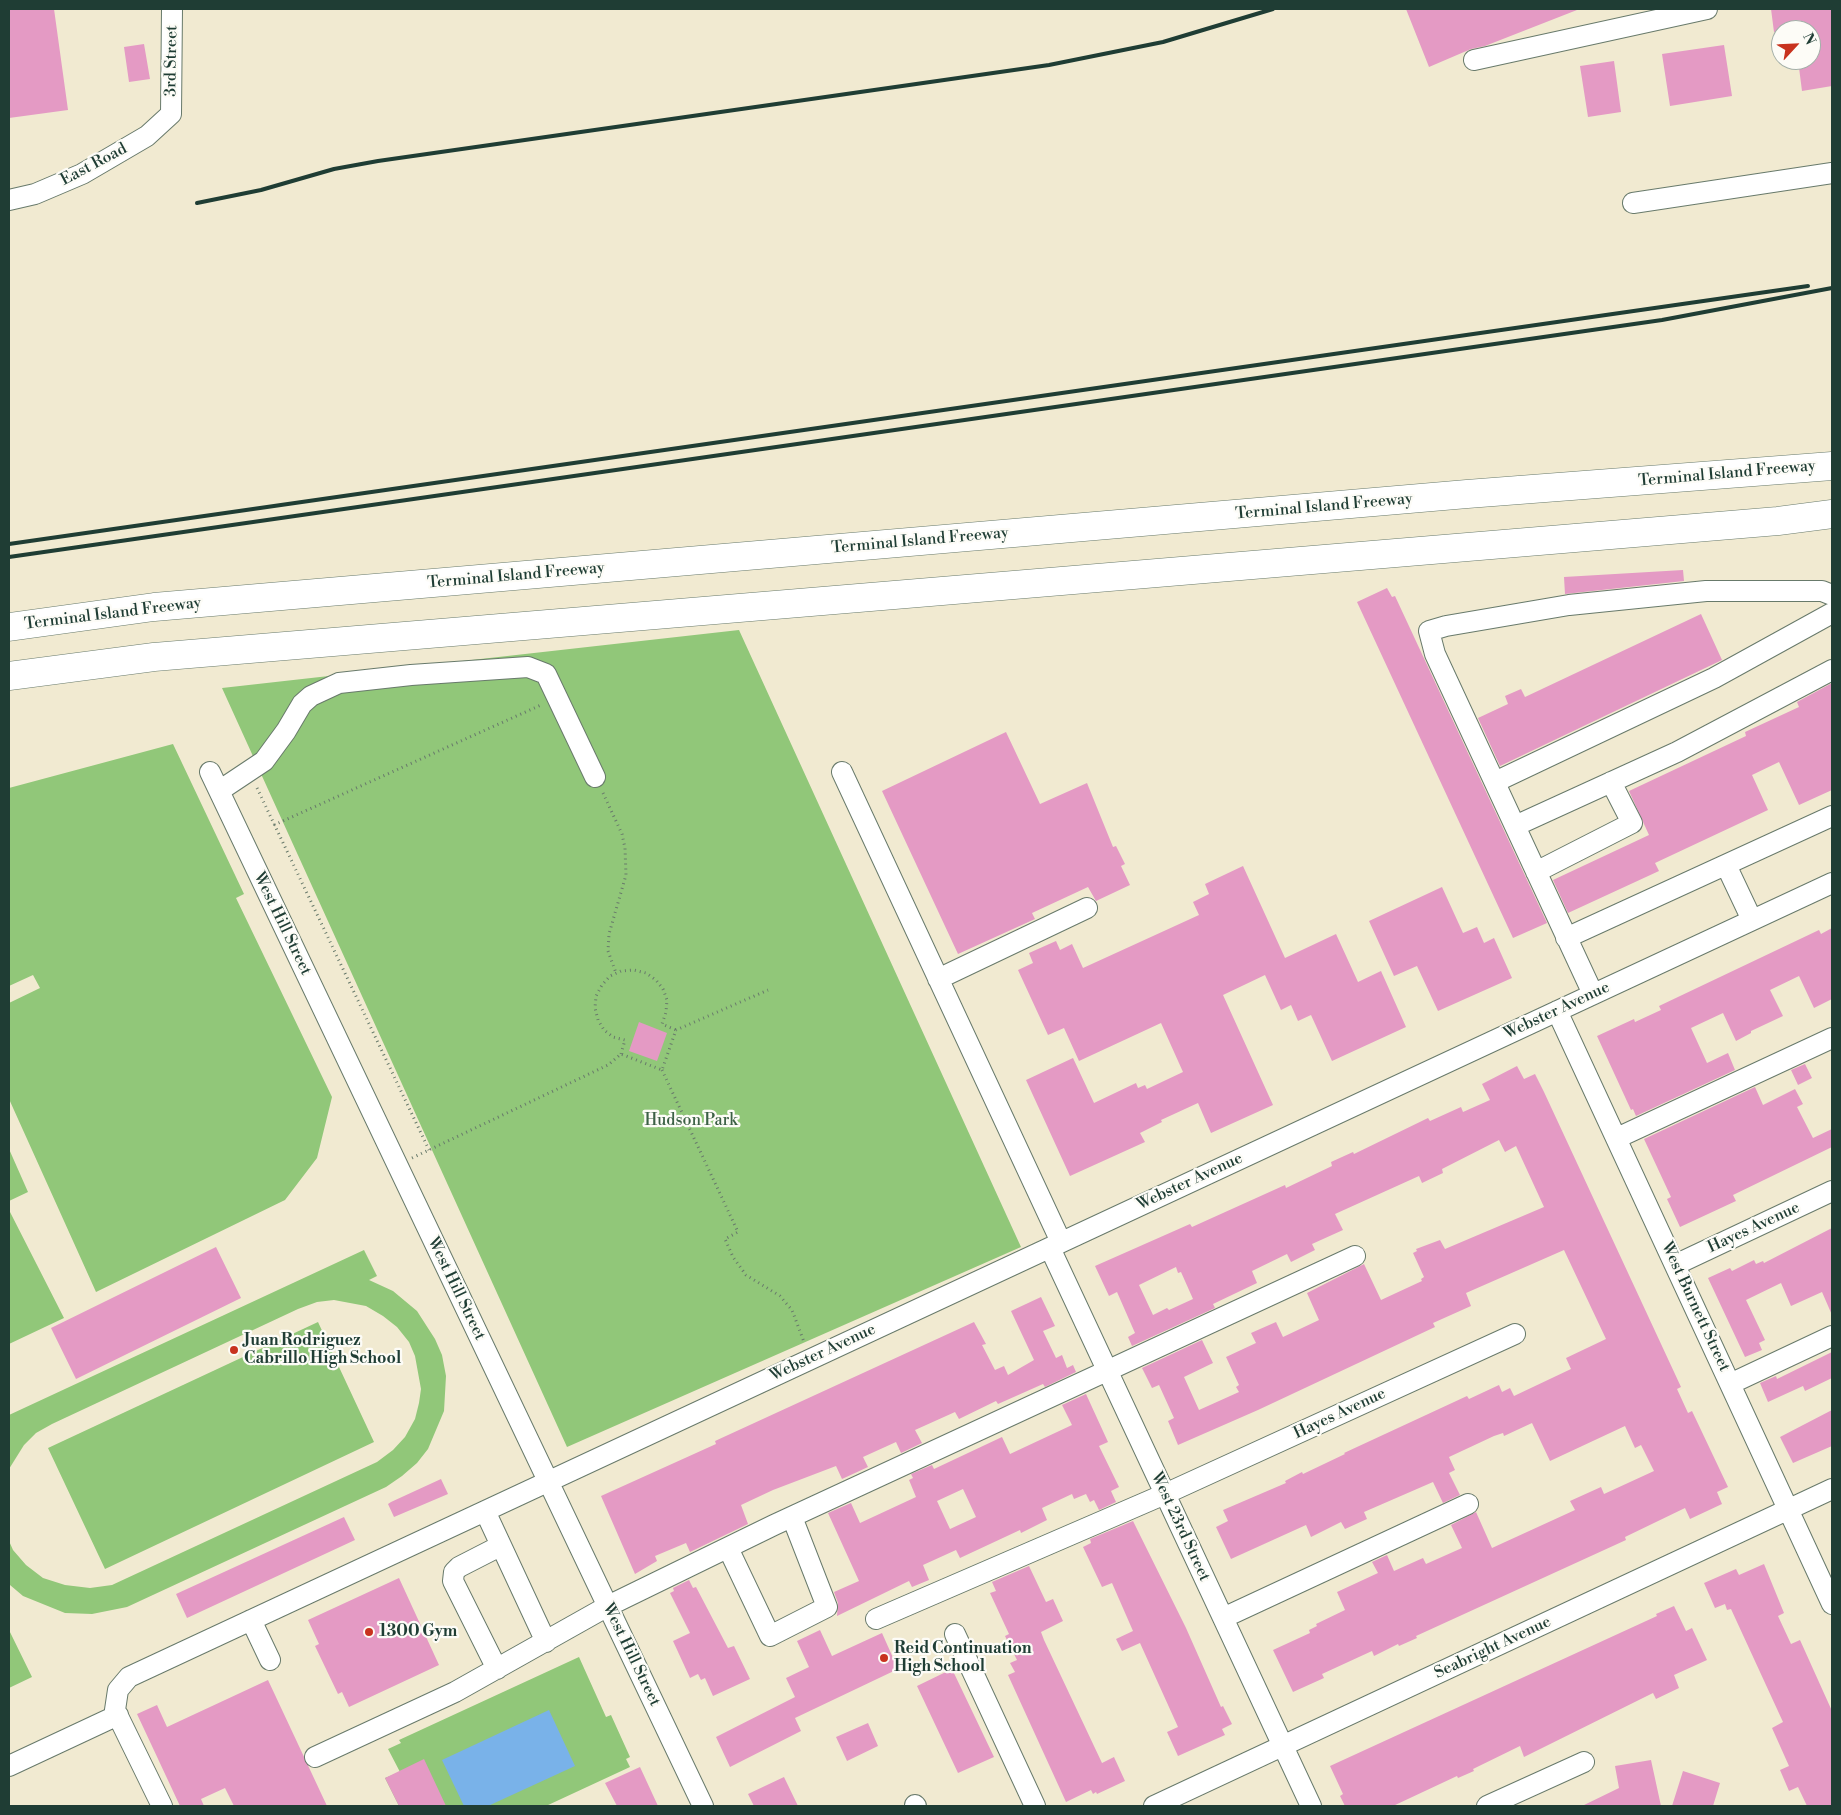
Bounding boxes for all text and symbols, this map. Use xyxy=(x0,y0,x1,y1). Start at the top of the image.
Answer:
north arrow xyxy=(1771,20,1821,70)
street label: 3rd Street xyxy=(162,25,182,97)
text: N xyxy=(1798,30,1819,48)
street label: East Road xyxy=(58,140,130,190)
street label: Terminal Island Freeway xyxy=(1637,457,1817,491)
street label: Terminal Island Freeway xyxy=(1234,490,1414,524)
street label: Terminal Island Freeway xyxy=(830,524,1010,558)
street label: Terminal Island Freeway xyxy=(426,559,606,593)
street label: Terminal Island Freeway xyxy=(23,594,203,634)
street label: West Hill Street xyxy=(249,869,315,979)
street label: Webster Avenue xyxy=(1501,978,1613,1044)
park label: Hudson Park xyxy=(644,1111,738,1131)
street label: Webster Avenue xyxy=(1134,1149,1246,1215)
street label: Hayes Avenue xyxy=(1705,1198,1803,1258)
street label: West Hill Street xyxy=(423,1234,489,1344)
street label: West Burnett Street xyxy=(1657,1239,1733,1375)
street label: Webster Avenue xyxy=(767,1320,879,1386)
place label: Juan Rodriguez Cabrillo High School xyxy=(244,1331,401,1369)
marker: Juan Rodriguez Cabrillo High School xyxy=(228,1344,240,1356)
street label: Hayes Avenue xyxy=(1291,1384,1389,1444)
street label: West 23rd Street xyxy=(1146,1469,1214,1585)
street label: West Hill Street xyxy=(598,1600,664,1710)
street label: Seabright Avenue xyxy=(1432,1613,1554,1683)
place label: 1300 Gym xyxy=(379,1622,457,1642)
marker: 1300 Gym xyxy=(363,1626,375,1638)
place label: Reid Continuation High School xyxy=(894,1639,1032,1677)
marker: Reid Continuation High School xyxy=(878,1652,890,1664)

